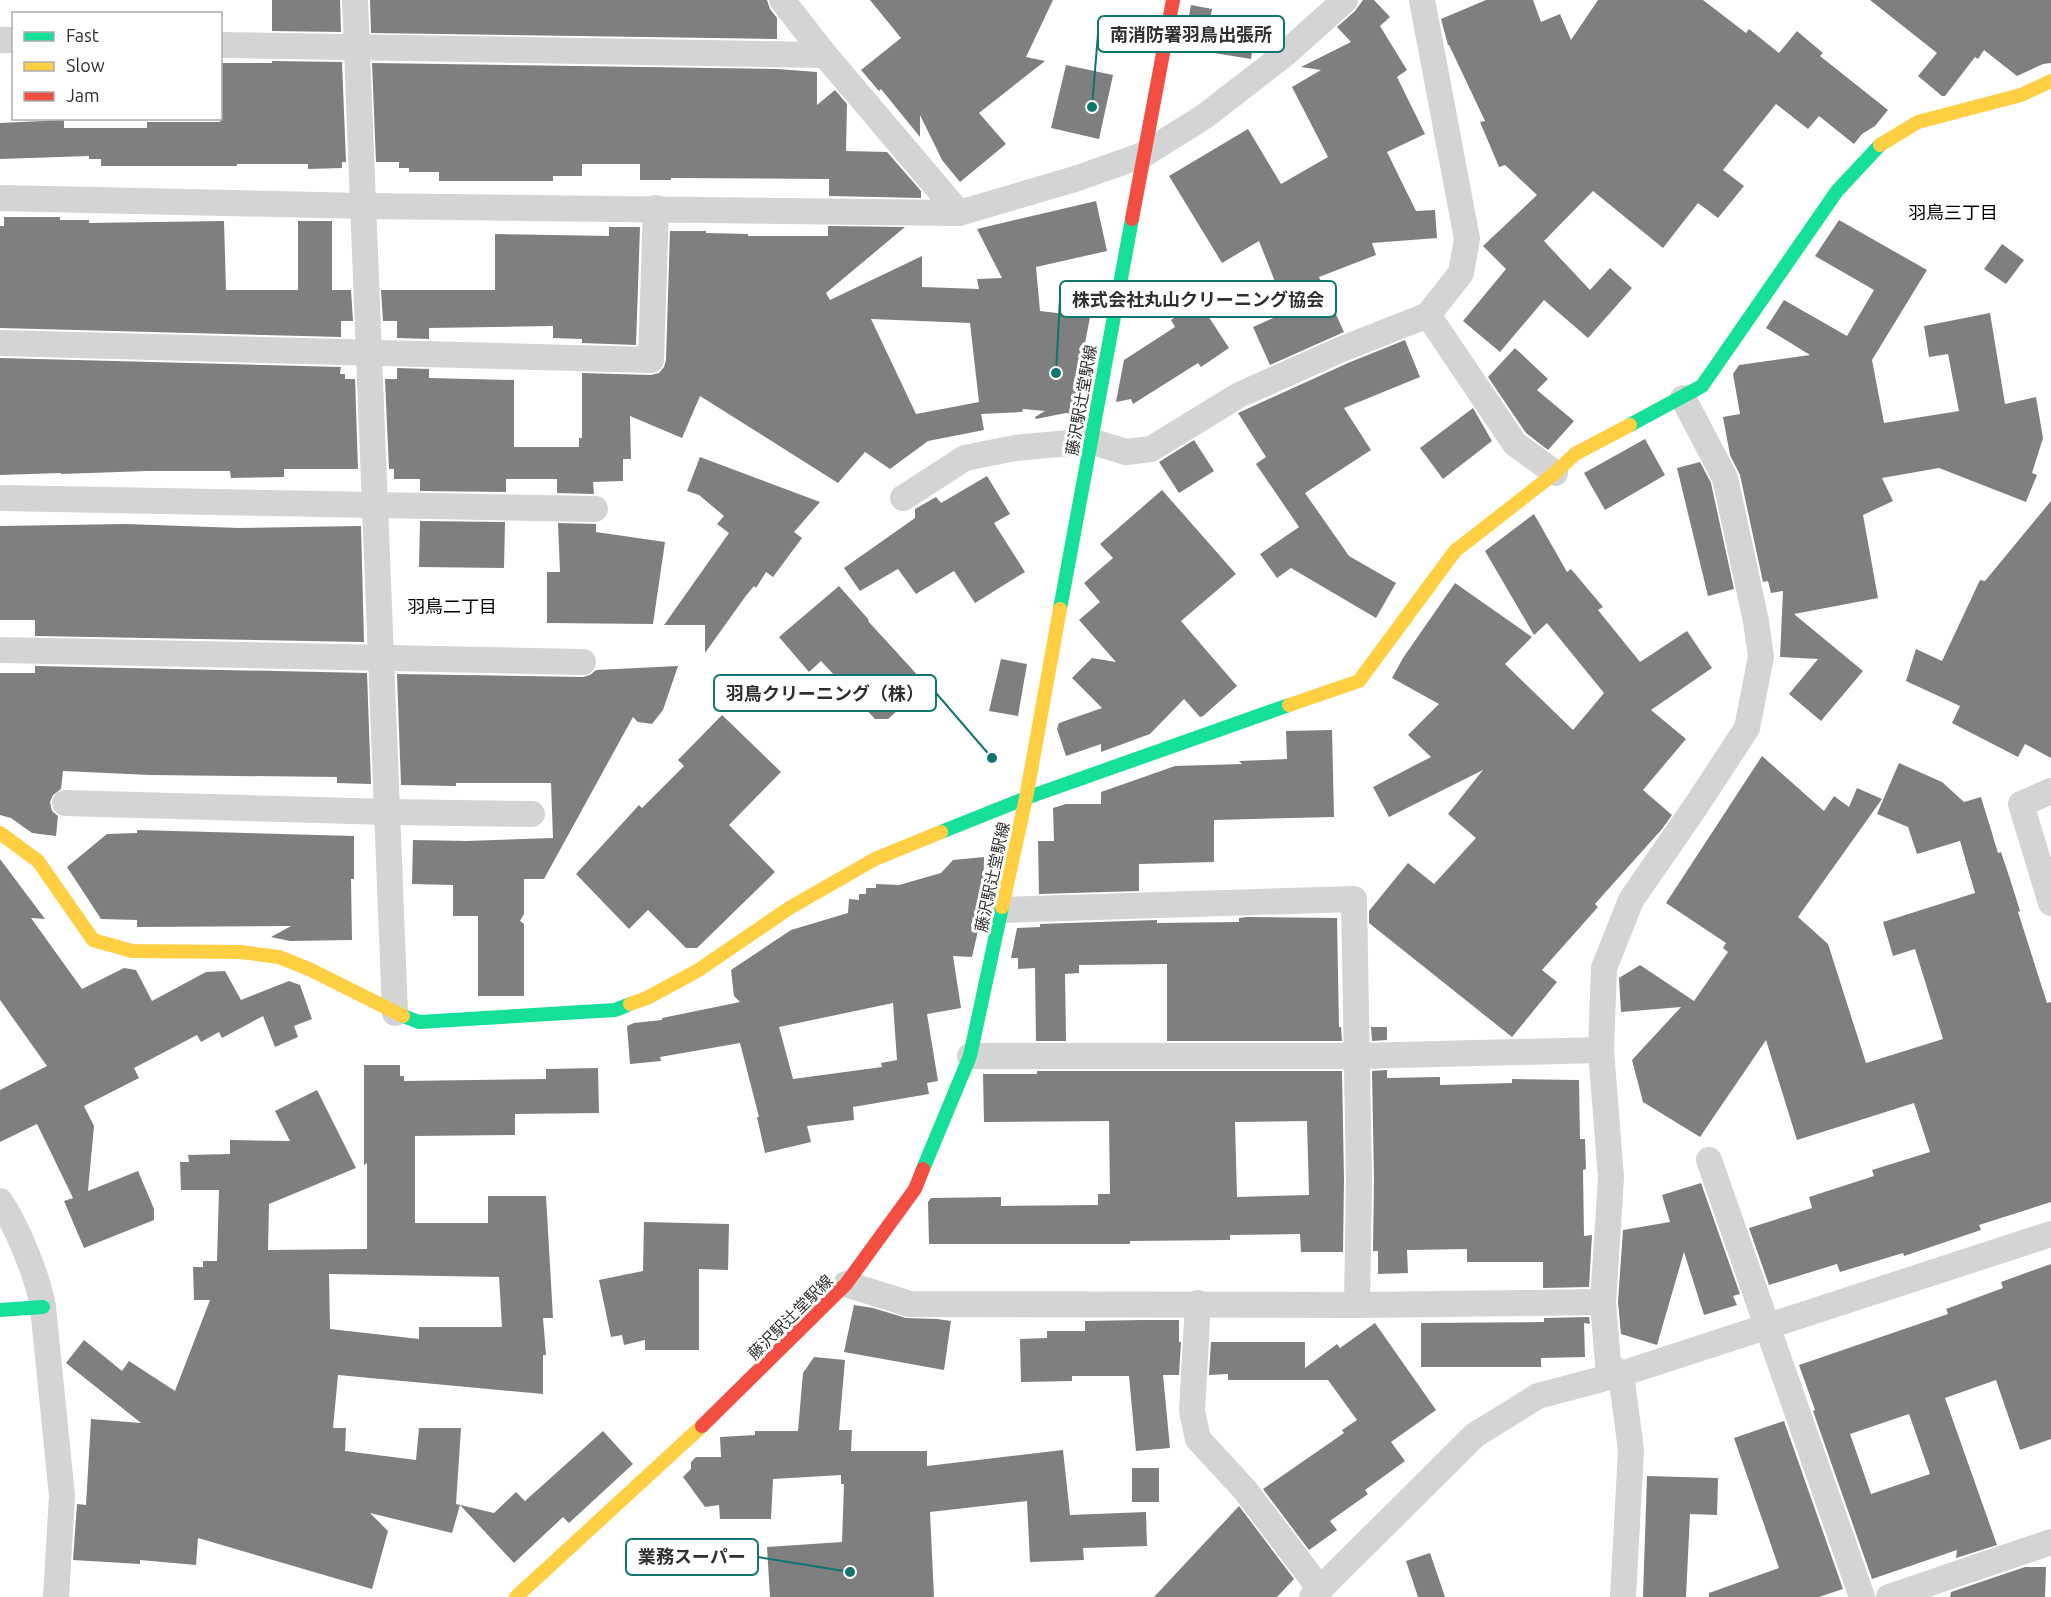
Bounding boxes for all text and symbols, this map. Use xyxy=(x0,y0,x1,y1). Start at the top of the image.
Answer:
legend xyxy=(12,12,222,120)
callout: 南消防署羽鳥出張所 xyxy=(1098,16,1284,52)
text: 南消防署羽鳥出張所 xyxy=(1110,24,1272,44)
text: Fast xyxy=(66,25,99,45)
text: Slow xyxy=(66,55,105,75)
text: Jam xyxy=(66,85,100,105)
district label: 羽鳥三丁目 xyxy=(1908,202,1998,222)
callout: 株式会社丸山クリーニング協会 xyxy=(1060,281,1336,317)
text: 株式会社丸山クリーニング協会 xyxy=(1072,289,1324,309)
street label: 藤沢駅辻堂駅線 xyxy=(1062,343,1100,457)
district label: 羽鳥二丁目 xyxy=(407,596,497,616)
callout: 羽鳥クリーニング（株） xyxy=(714,675,936,711)
text: 羽鳥クリーニング（株） xyxy=(726,683,924,703)
street label: 藤沢駅辻堂駅線 xyxy=(972,820,1012,934)
street label: 藤沢駅辻堂駅線 xyxy=(744,1271,836,1363)
callout: 業務スーパー xyxy=(626,1539,758,1575)
text: 業務スーパー xyxy=(638,1546,746,1566)

